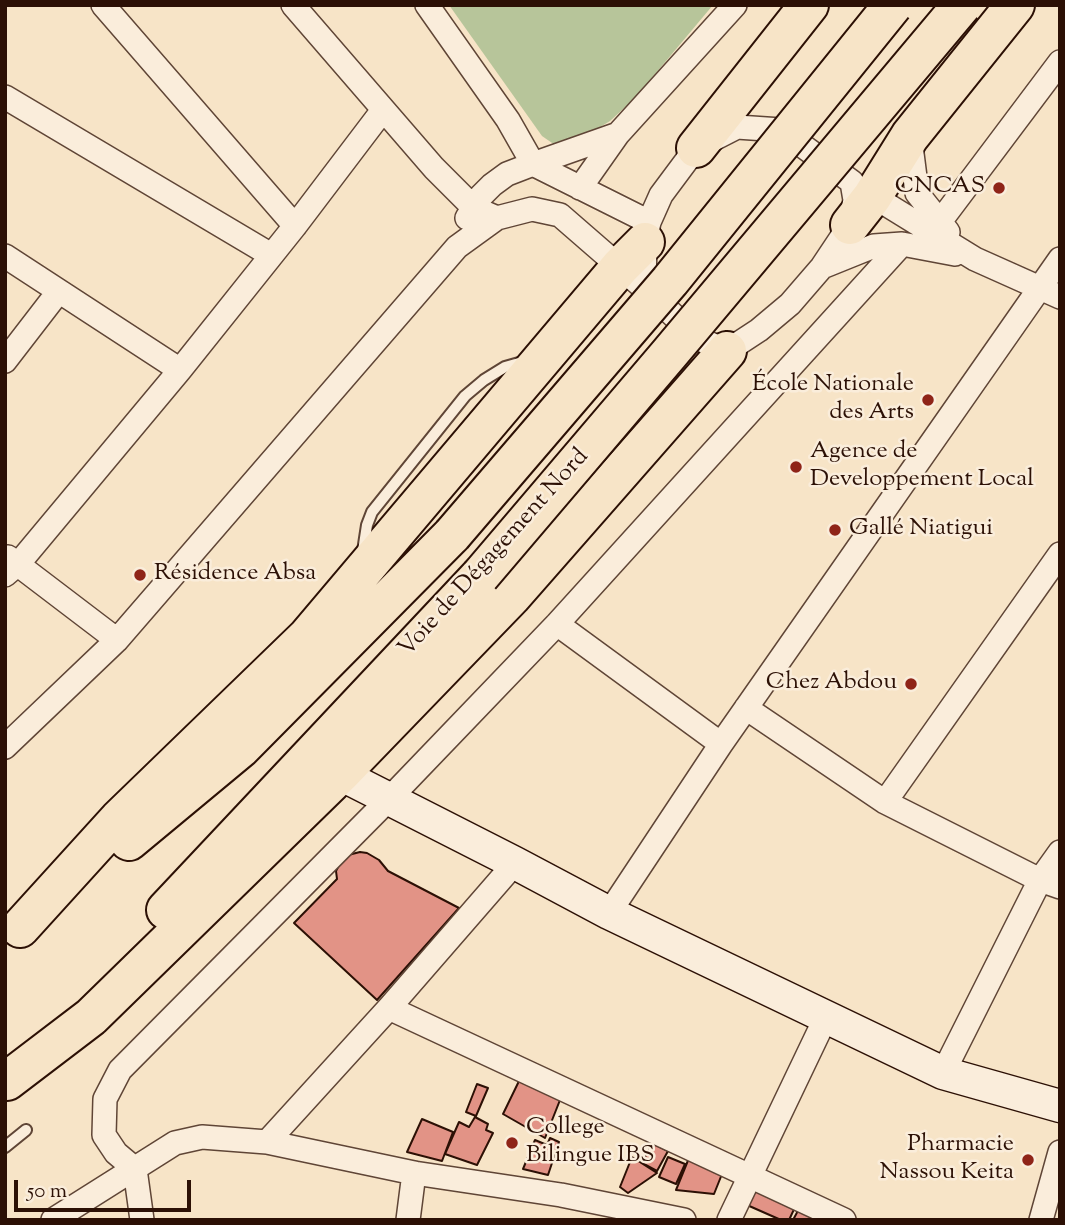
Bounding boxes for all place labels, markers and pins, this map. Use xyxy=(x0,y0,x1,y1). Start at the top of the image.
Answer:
place label: CNCAS xyxy=(895,174,985,202)
marker: CNCAS xyxy=(991,180,1007,196)
place label: École Nationale des Arts xyxy=(752,372,914,428)
marker: École Nationale des Arts xyxy=(920,392,936,408)
place label: Agence de Developpement Local xyxy=(810,439,1034,495)
marker: Agence de Developpement Local xyxy=(788,459,804,475)
place label: Gallé Niatigui xyxy=(849,516,993,544)
marker: Gallé Niatigui xyxy=(827,522,843,538)
place label: Résidence Absa xyxy=(154,561,316,589)
marker: Résidence Absa xyxy=(132,567,148,583)
place label: Chez Abdou xyxy=(766,670,897,698)
marker: Chez Abdou xyxy=(903,676,919,692)
place label: College Bilingue IBS xyxy=(526,1115,655,1171)
place label: Pharmacie Nassou Keita xyxy=(880,1132,1014,1188)
marker: College Bilingue IBS xyxy=(504,1135,520,1151)
marker: Pharmacie Nassou Keita xyxy=(1020,1152,1036,1168)

